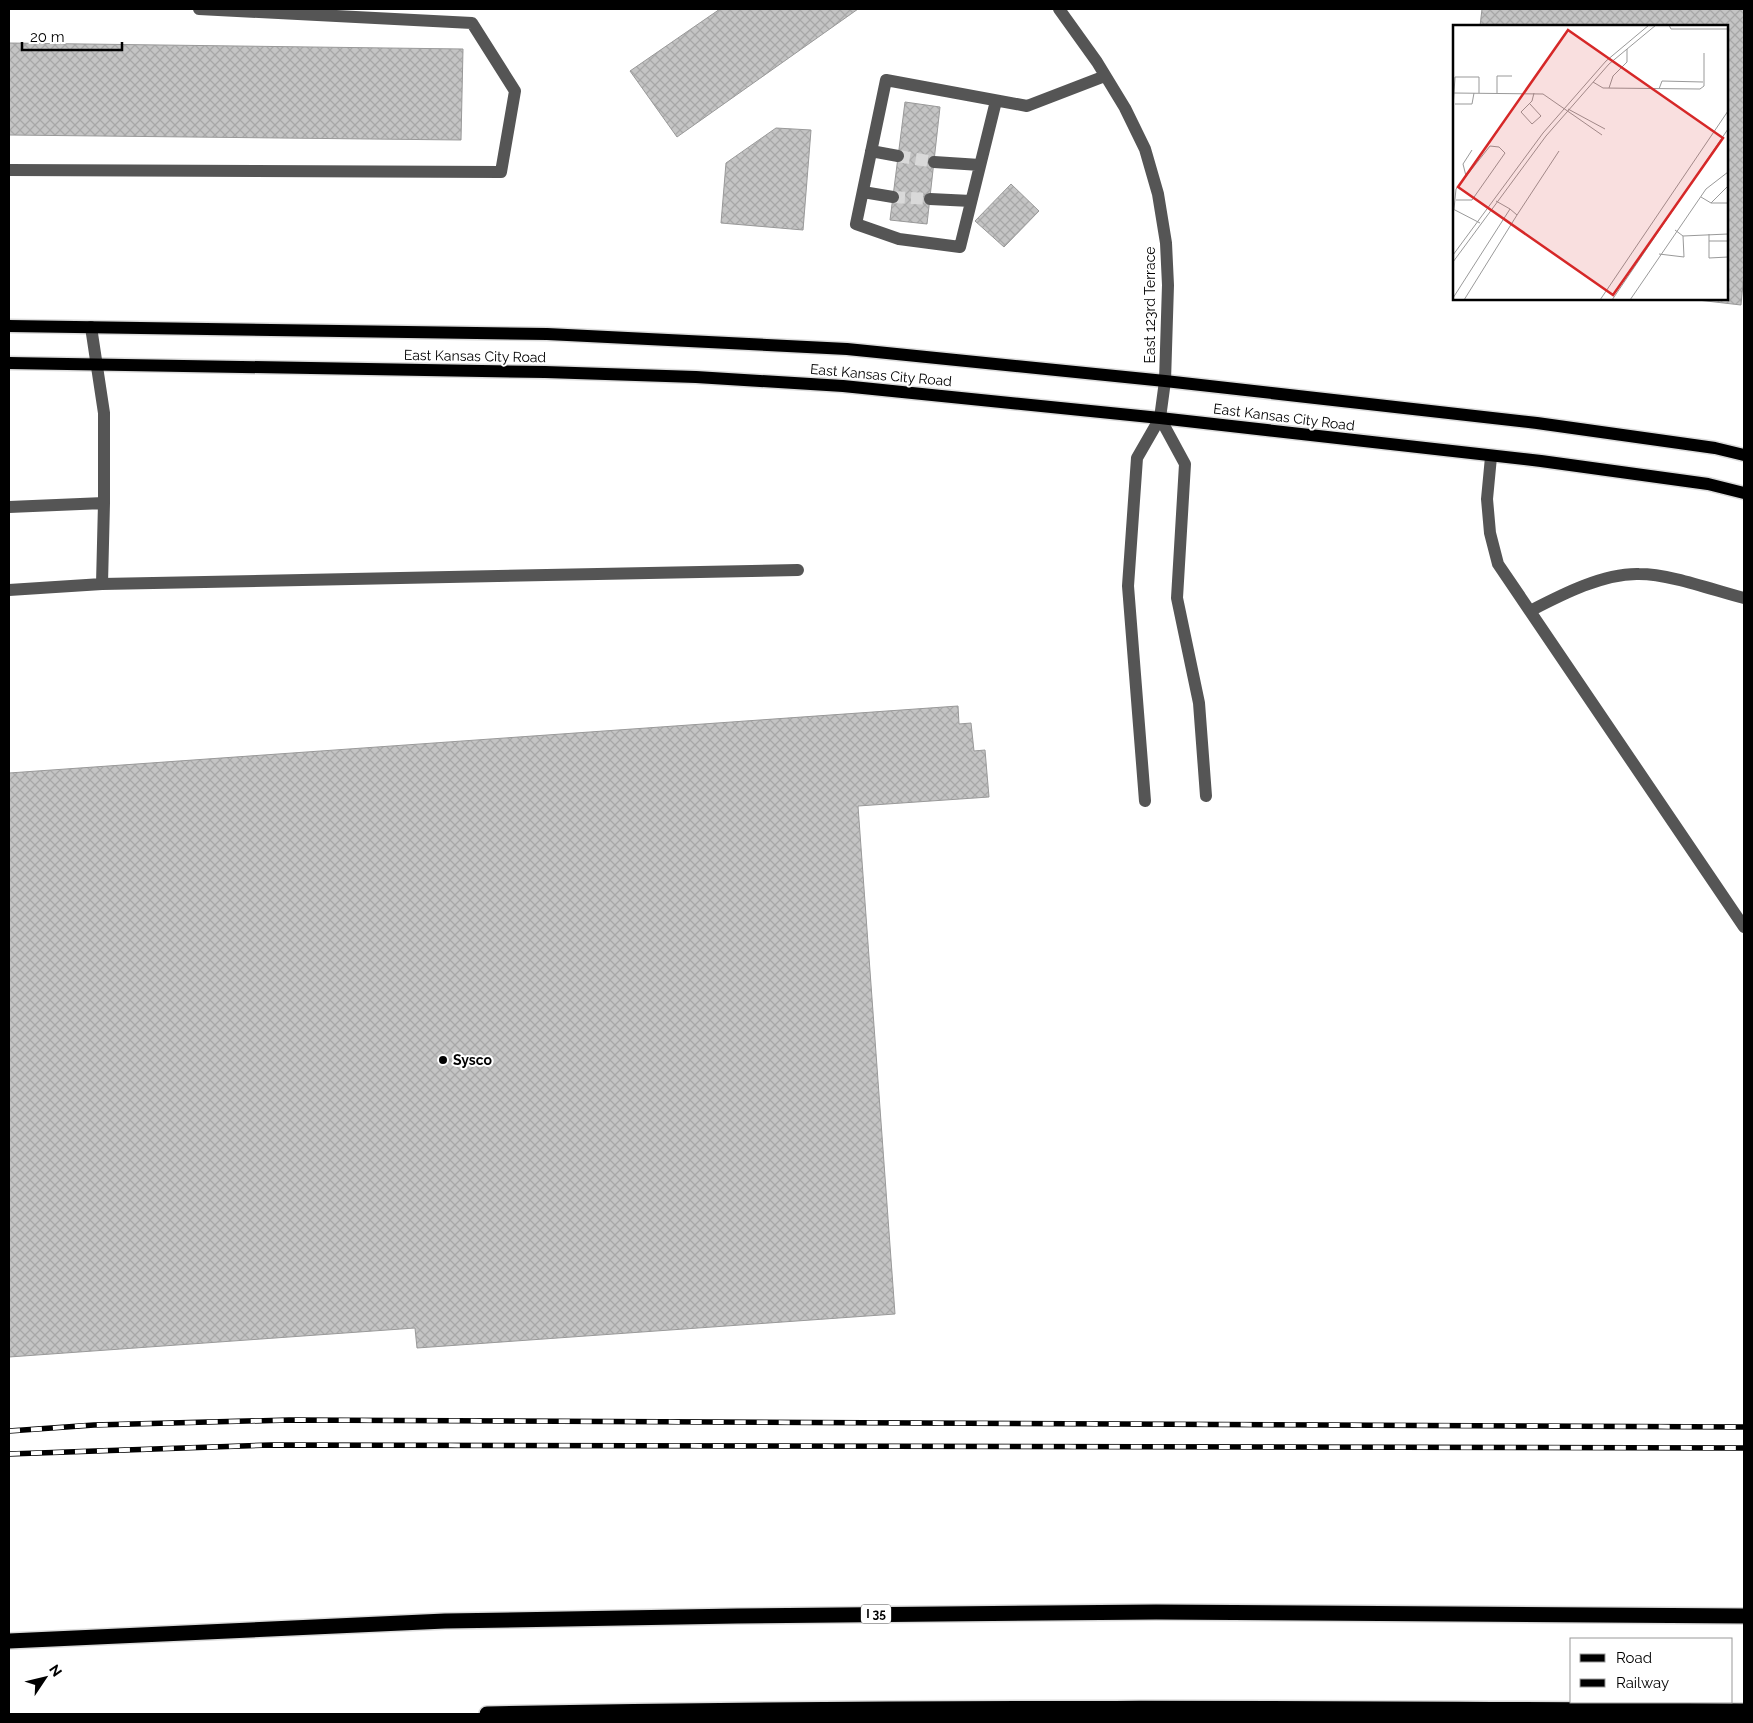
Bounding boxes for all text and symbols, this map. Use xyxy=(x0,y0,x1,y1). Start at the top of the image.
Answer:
scale bar xyxy=(22,20,122,52)
inset map xyxy=(1453,25,1728,300)
text: 20 m xyxy=(30,28,65,46)
street label: East 123rd Terrace xyxy=(1142,247,1158,363)
street label: East Kansas City Road xyxy=(404,347,546,365)
street label: East Kansas City Road xyxy=(809,361,953,389)
street label: East Kansas City Road xyxy=(1212,400,1356,434)
place label: Sysco xyxy=(453,1052,493,1068)
marker: Sysco xyxy=(437,1054,449,1066)
road number: I 35 xyxy=(861,1605,891,1624)
legend xyxy=(1570,1638,1733,1703)
text: Road xyxy=(1616,1649,1652,1667)
north arrow xyxy=(20,1653,70,1703)
text: N xyxy=(46,1662,65,1680)
text: Railway xyxy=(1616,1674,1669,1692)

